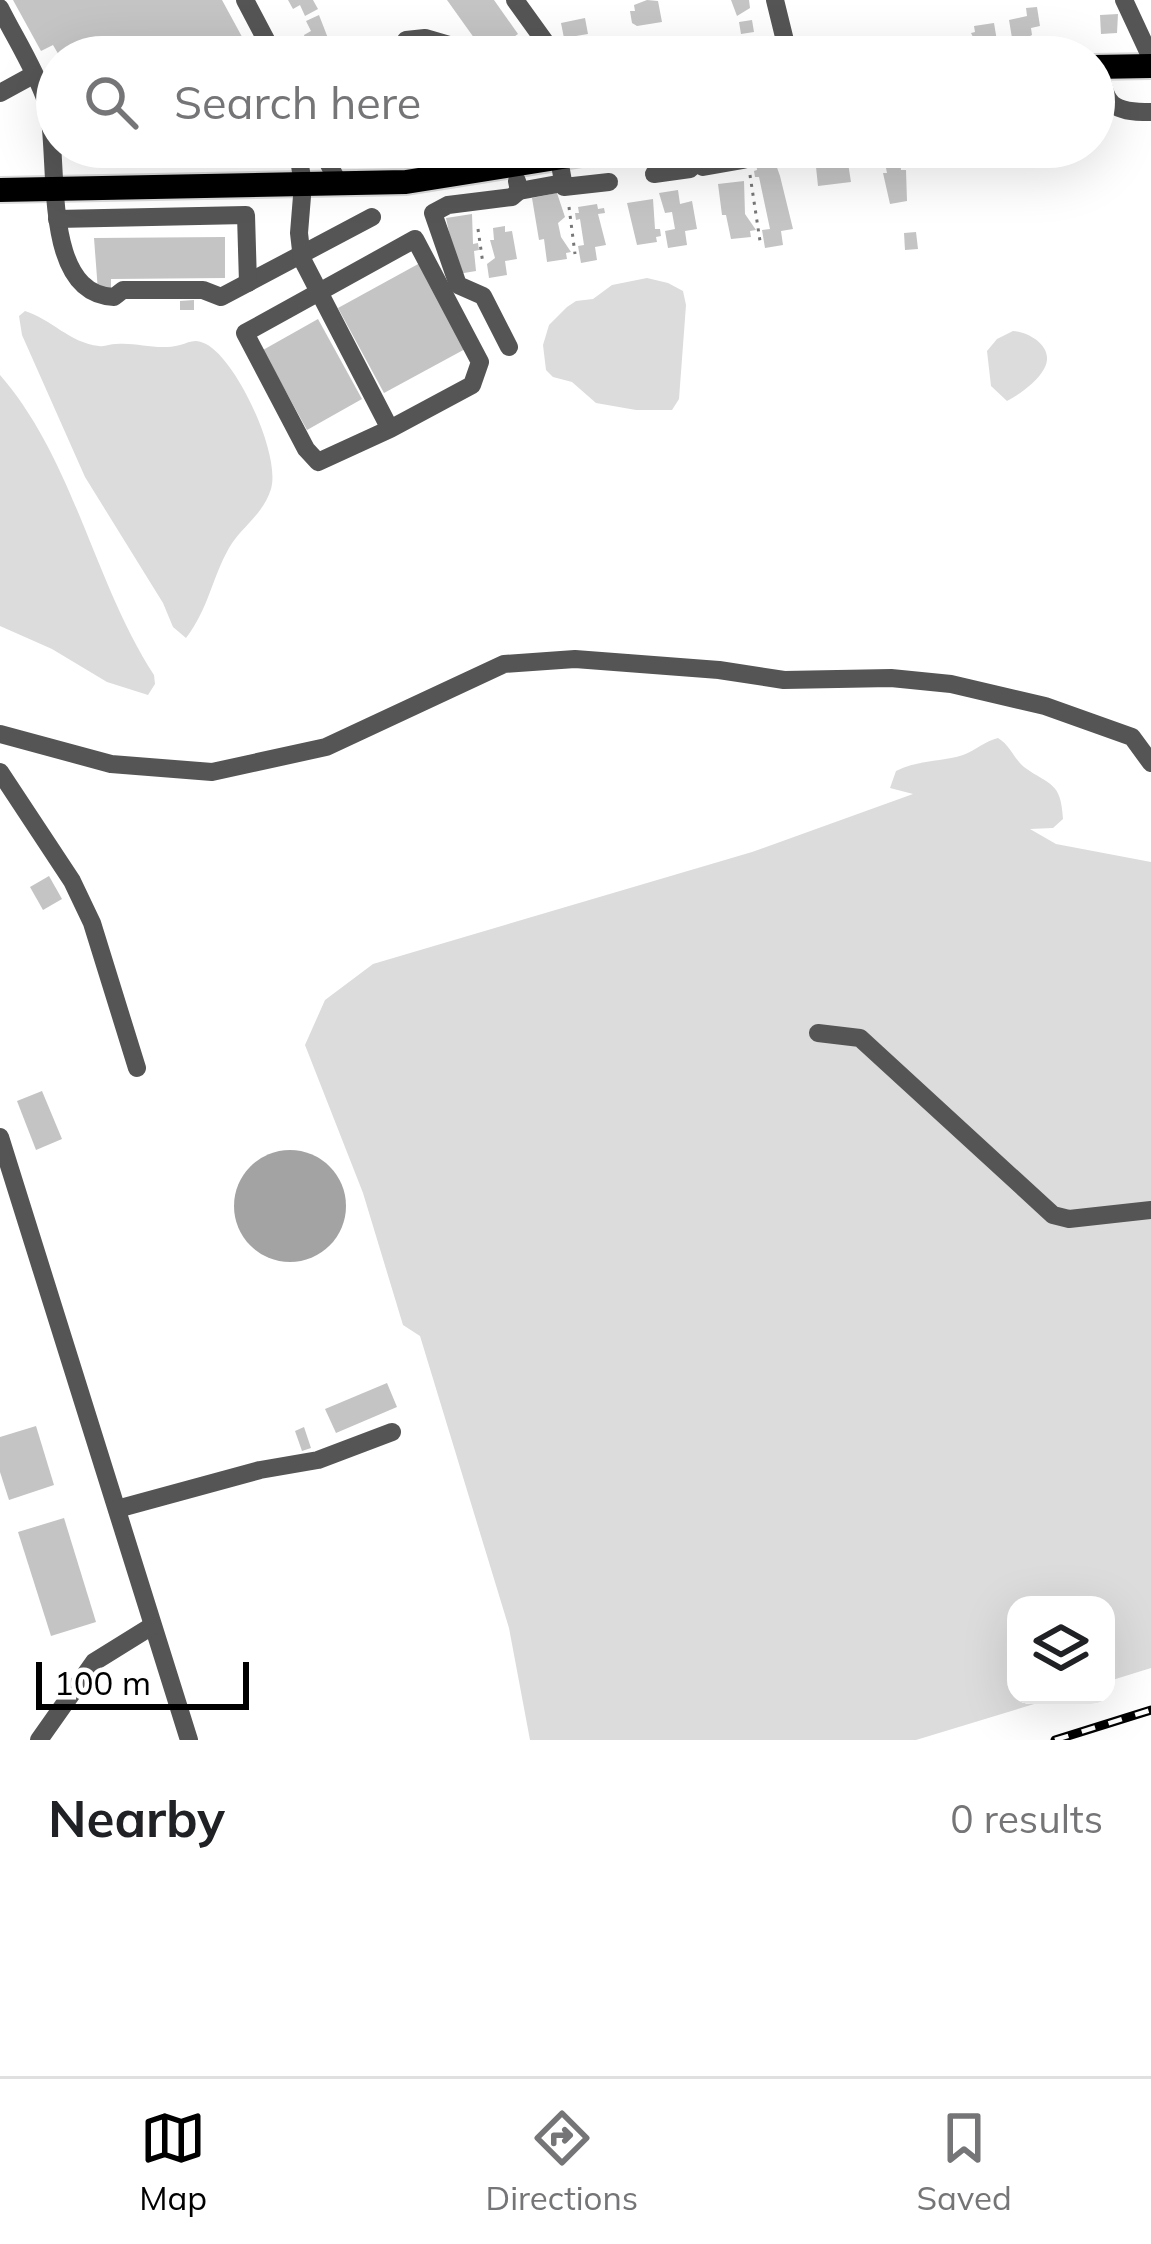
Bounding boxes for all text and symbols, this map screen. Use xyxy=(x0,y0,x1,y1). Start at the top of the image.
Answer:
search box xyxy=(36,36,1115,168)
icon: search xyxy=(78,69,144,135)
text: Search here xyxy=(174,74,421,130)
map controls xyxy=(1007,1596,1115,1704)
button: layers xyxy=(1007,1596,1115,1704)
scale bar xyxy=(36,1656,249,1709)
text: 100 m xyxy=(54,1662,151,1703)
text: Nearby xyxy=(48,1786,225,1850)
text: 0 results xyxy=(950,1794,1103,1843)
tab: Map xyxy=(139,2105,207,2218)
tab: Directions xyxy=(486,2105,638,2218)
tab: Saved xyxy=(917,2105,1012,2218)

